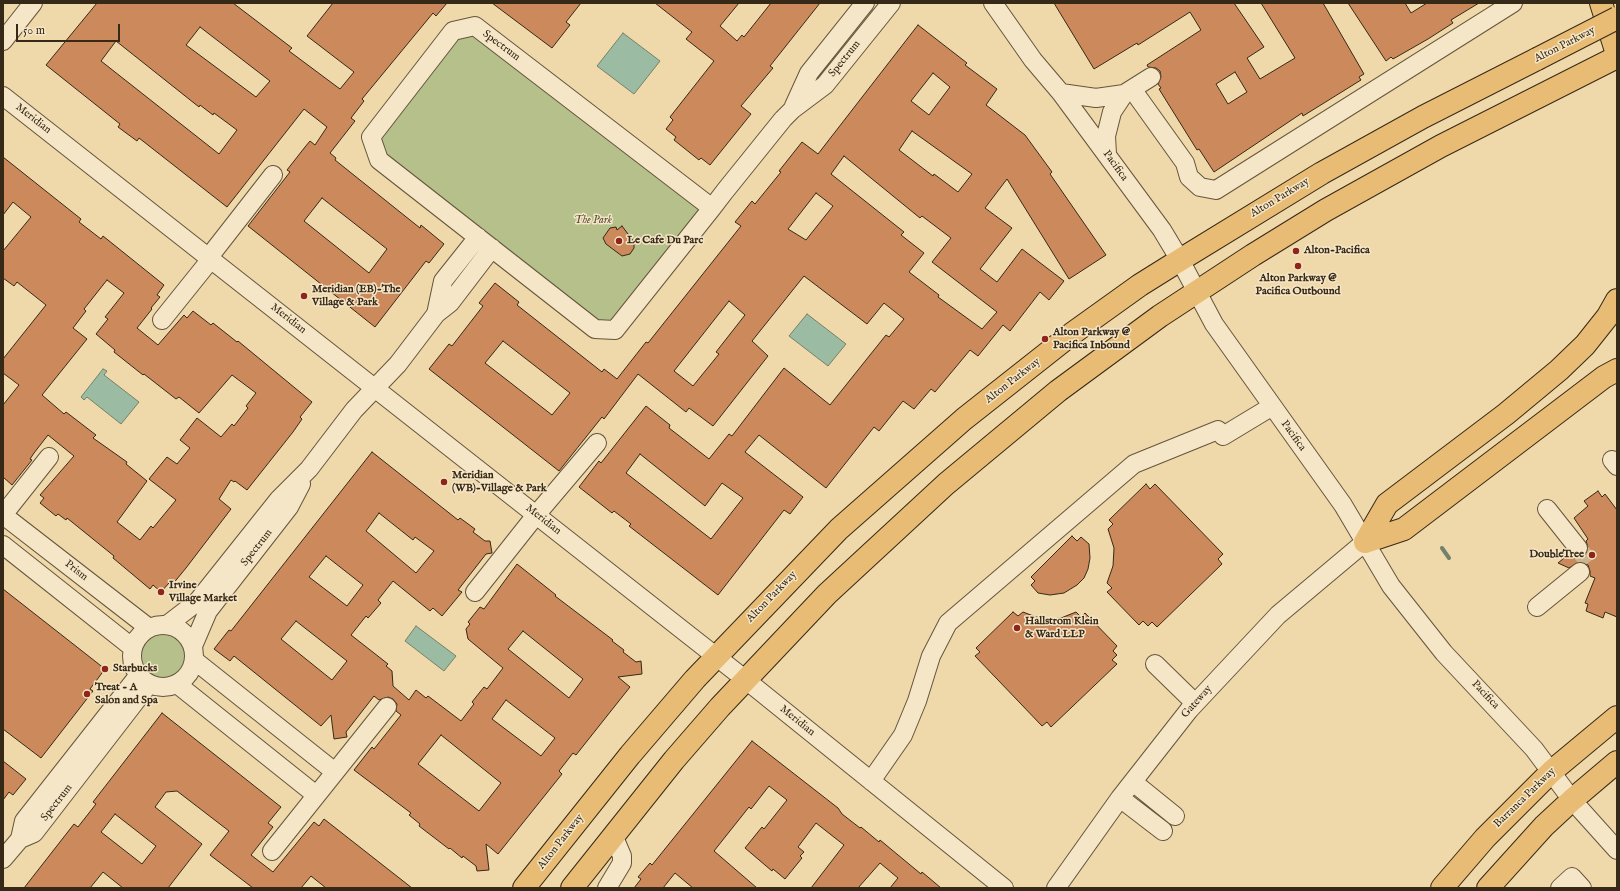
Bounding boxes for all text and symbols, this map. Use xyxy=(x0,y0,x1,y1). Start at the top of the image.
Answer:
scale bar xyxy=(18,16,122,42)
text: 50 m xyxy=(23,23,45,38)
street label: Alton Parkway xyxy=(1532,24,1598,66)
street label: Spectrum xyxy=(480,28,522,64)
street label: Spectrum xyxy=(826,38,864,80)
street label: Meridian xyxy=(13,101,53,137)
street label: Pacifica xyxy=(1099,148,1131,184)
street label: Alton Parkway xyxy=(1248,175,1312,221)
park label: The Park xyxy=(574,214,612,228)
place label: Le Cafe Du Parc xyxy=(627,234,703,248)
marker: Le Cafe Du Parc xyxy=(614,236,624,246)
place label: Alton-Pacifica xyxy=(1304,244,1370,258)
marker: Alton-Pacifica xyxy=(1291,246,1301,256)
marker: Alton Parkway @ Pacifica Outbound xyxy=(1293,261,1303,271)
place label: Alton Parkway @ Pacifica Outbound xyxy=(1256,272,1340,298)
place label: Meridian (EB)-The Village & Park xyxy=(312,283,401,309)
marker: Meridian (EB)-The Village & Park xyxy=(299,291,309,301)
street label: Meridian xyxy=(268,301,308,337)
place label: Alton Parkway @ Pacifica Inbound xyxy=(1053,326,1130,352)
marker: Alton Parkway @ Pacifica Inbound xyxy=(1040,334,1050,344)
street label: Alton Parkway xyxy=(983,355,1043,407)
street label: Pacifica xyxy=(1277,418,1309,454)
place label: Meridian (WB)-Village & Park xyxy=(452,469,547,495)
marker: Meridian (WB)-Village & Park xyxy=(439,477,449,487)
street label: Meridian xyxy=(523,502,563,538)
street label: Spectrum xyxy=(238,527,276,569)
place label: DoubleTree xyxy=(1529,548,1584,562)
marker: DoubleTree xyxy=(1587,550,1597,560)
street label: Prism xyxy=(62,558,90,584)
street label: Alton Parkway xyxy=(744,569,800,625)
place label: Irvine Village Market xyxy=(169,579,237,605)
marker: Irvine Village Market xyxy=(156,587,166,597)
place label: Hallstrom Klein & Ward LLP xyxy=(1025,615,1099,641)
marker: Hallstrom Klein & Ward LLP xyxy=(1012,623,1022,633)
place label: Starbucks xyxy=(113,662,157,676)
marker: Starbucks xyxy=(100,664,110,674)
street label: Pacifica xyxy=(1468,678,1502,712)
place label: Treat - A Salon and Spa xyxy=(95,681,158,707)
street label: Gateway xyxy=(1179,683,1215,721)
marker: Treat - A Salon and Spa xyxy=(82,689,92,699)
street label: Meridian xyxy=(777,703,817,739)
street label: Barranca Parkway xyxy=(1491,765,1559,831)
street label: Spectrum xyxy=(38,782,76,824)
street label: Alton Parkway xyxy=(535,812,587,872)

